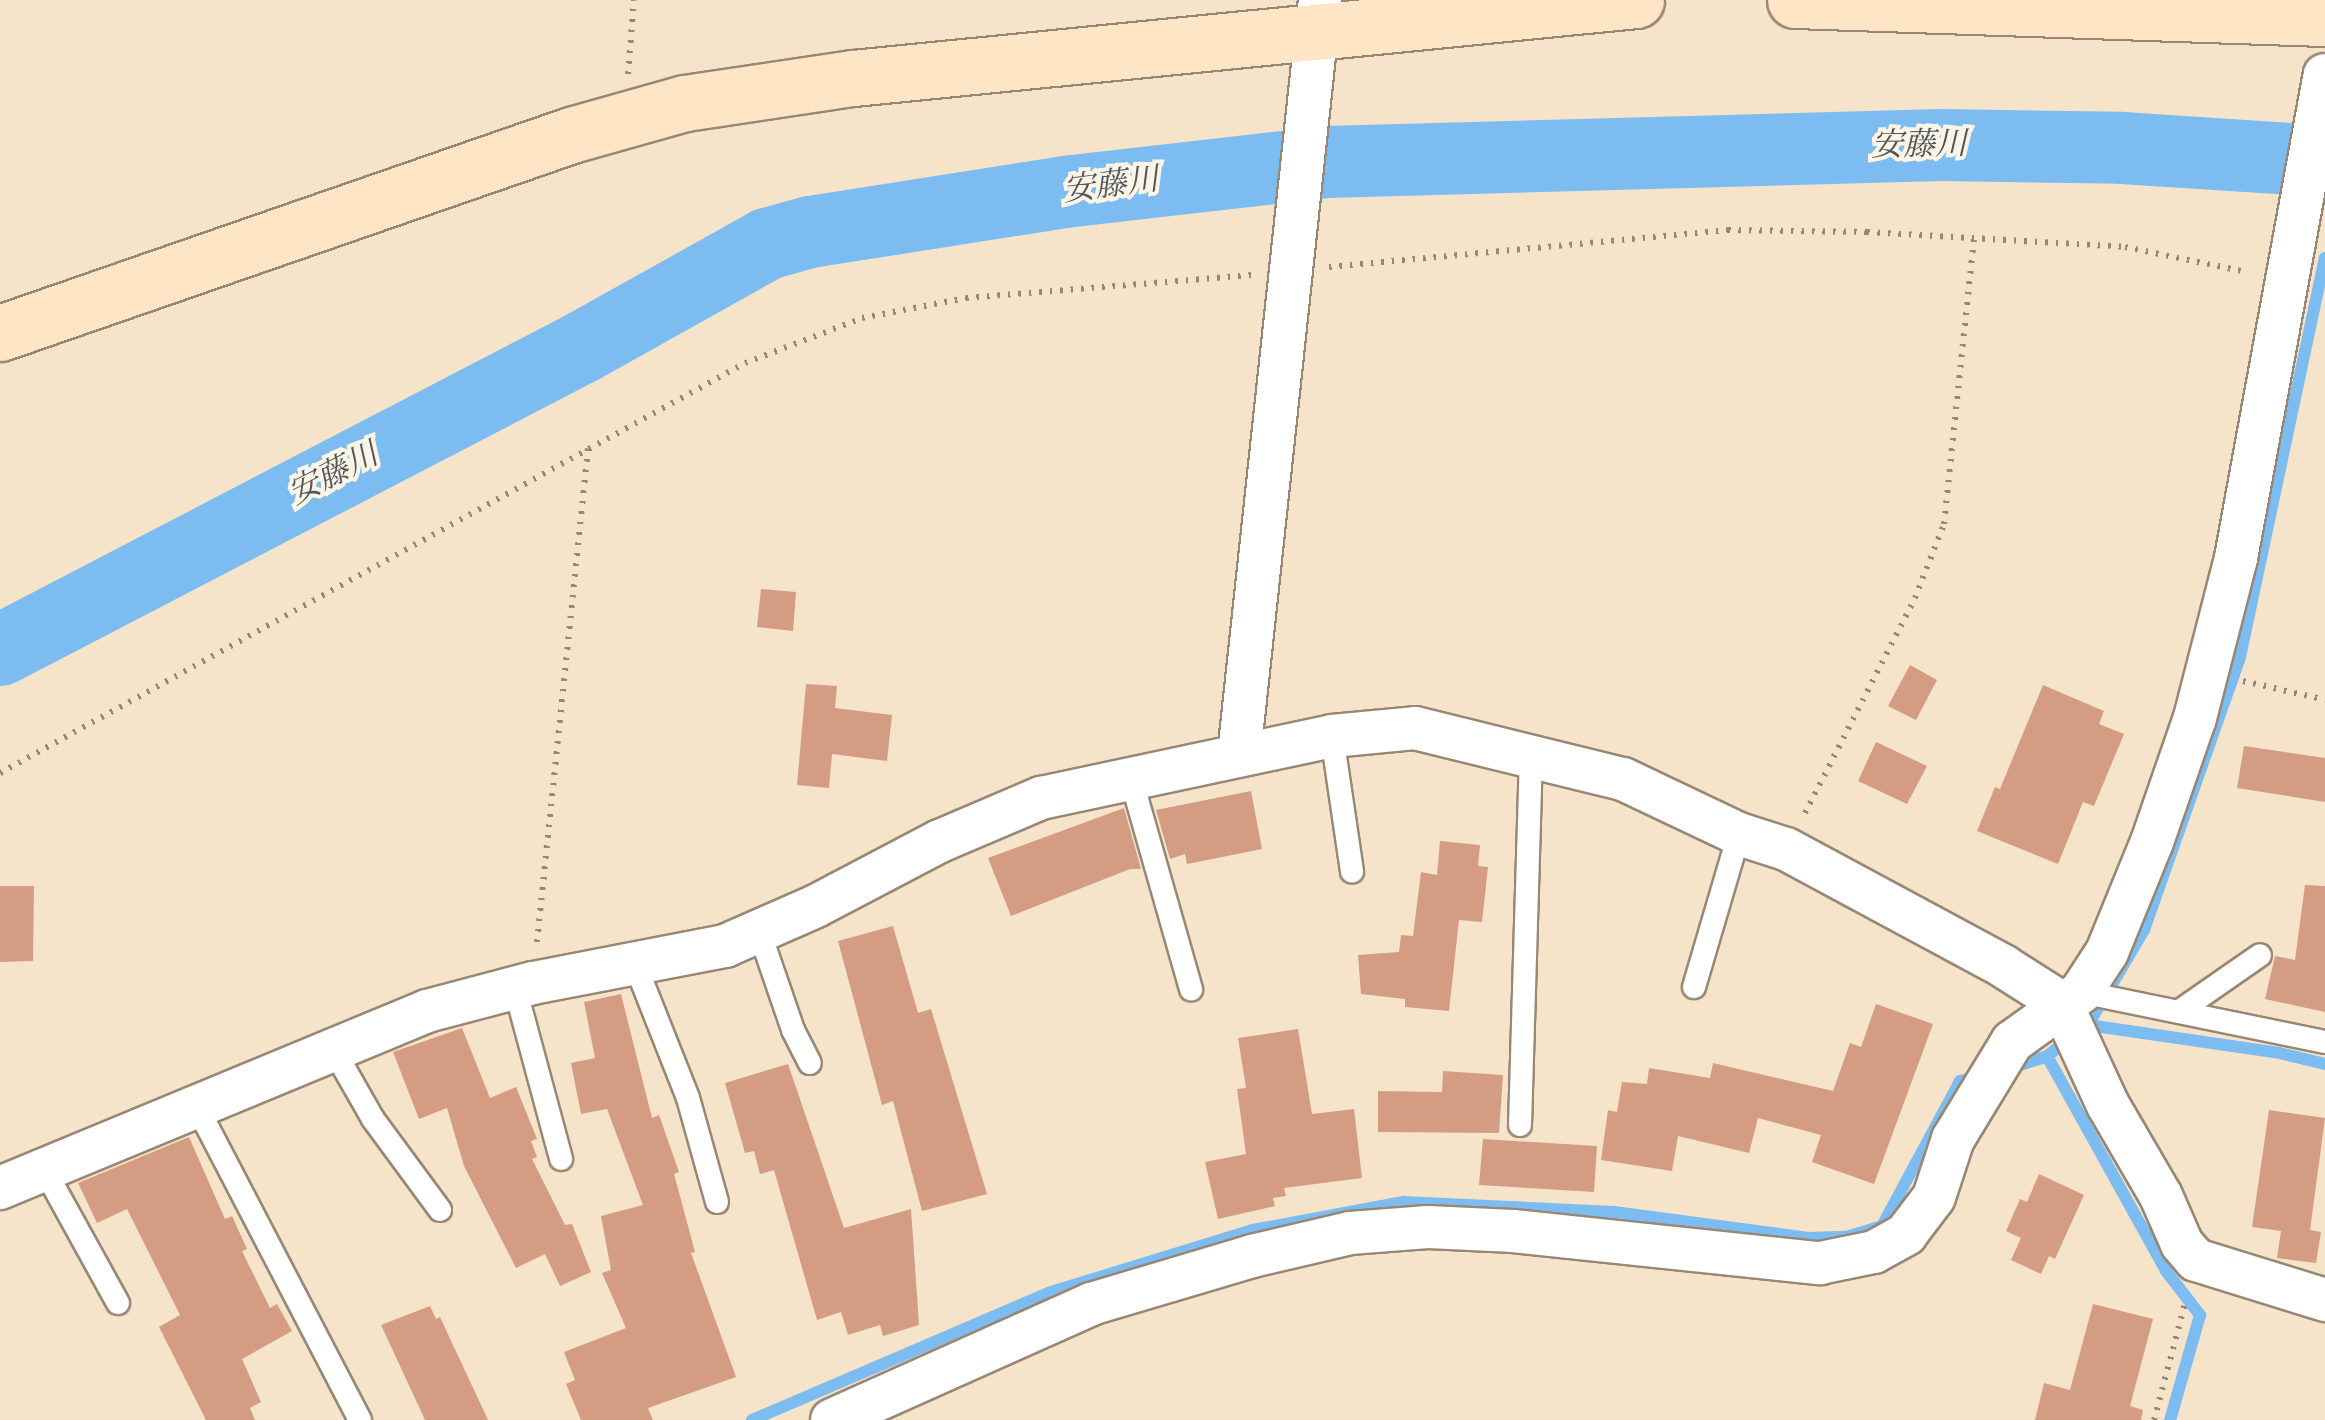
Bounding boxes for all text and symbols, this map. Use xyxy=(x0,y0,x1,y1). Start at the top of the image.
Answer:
water label: 安藤川 xyxy=(1871,127,1967,167)
water label: 安藤川 xyxy=(1061,162,1161,212)
water label: 安藤川 xyxy=(283,437,385,515)

